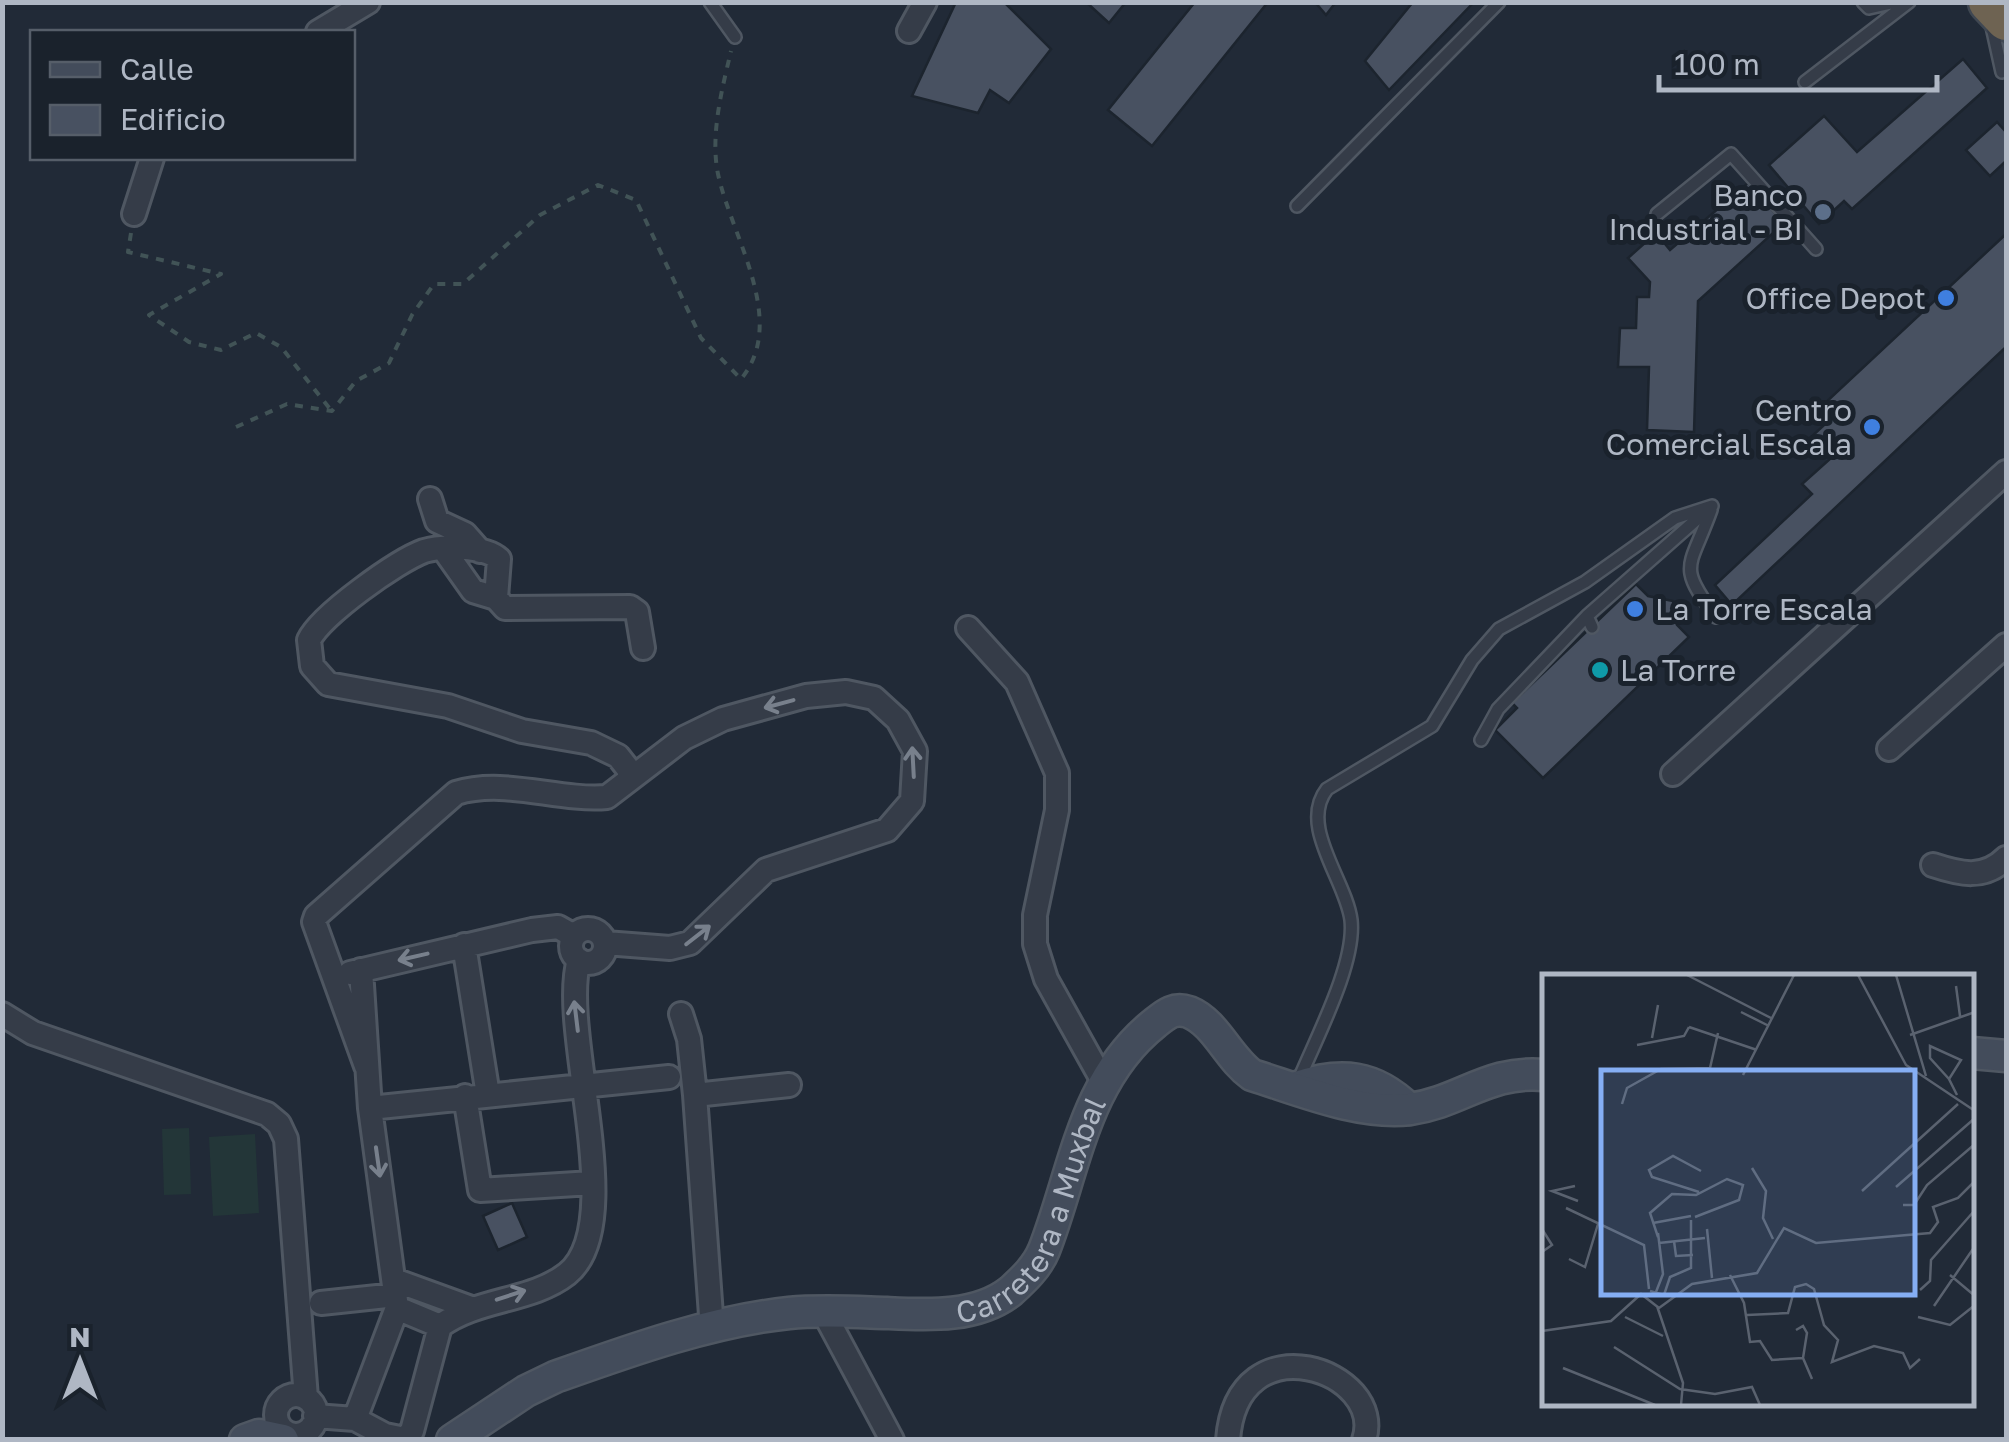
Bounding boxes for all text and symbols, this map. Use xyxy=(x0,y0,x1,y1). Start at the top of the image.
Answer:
legend xyxy=(30,30,355,160)
scale bar xyxy=(1659,30,1936,92)
text: 100 m xyxy=(1674,46,1760,82)
text: Calle xyxy=(120,51,194,87)
text: Edificio xyxy=(120,101,226,137)
place label: Banco Industrial - BI xyxy=(1608,177,1803,247)
marker: Banco Industrial - BI xyxy=(1812,201,1834,223)
place label: Office Depot xyxy=(1745,280,1926,316)
marker: Office Depot xyxy=(1935,287,1957,309)
place label: Centro Comercial Escala xyxy=(1606,392,1852,462)
marker: Centro Comercial Escala xyxy=(1861,416,1883,438)
place label: La Torre Escala xyxy=(1655,591,1873,627)
marker: La Torre Escala xyxy=(1624,598,1646,620)
place label: La Torre xyxy=(1620,652,1736,688)
marker: La Torre xyxy=(1589,659,1611,681)
one-way arrow xyxy=(764,695,795,714)
one-way arrow xyxy=(904,746,923,778)
one-way arrow xyxy=(684,924,710,946)
one-way arrow xyxy=(398,949,430,967)
inset map xyxy=(1542,974,1974,1407)
one-way arrow xyxy=(566,1000,585,1033)
street label: Carretera a Muxbal xyxy=(953,1091,1113,1330)
one-way arrow xyxy=(369,1146,387,1178)
one-way arrow xyxy=(495,1285,526,1303)
north arrow xyxy=(30,1312,130,1412)
text: N xyxy=(69,1320,91,1353)

